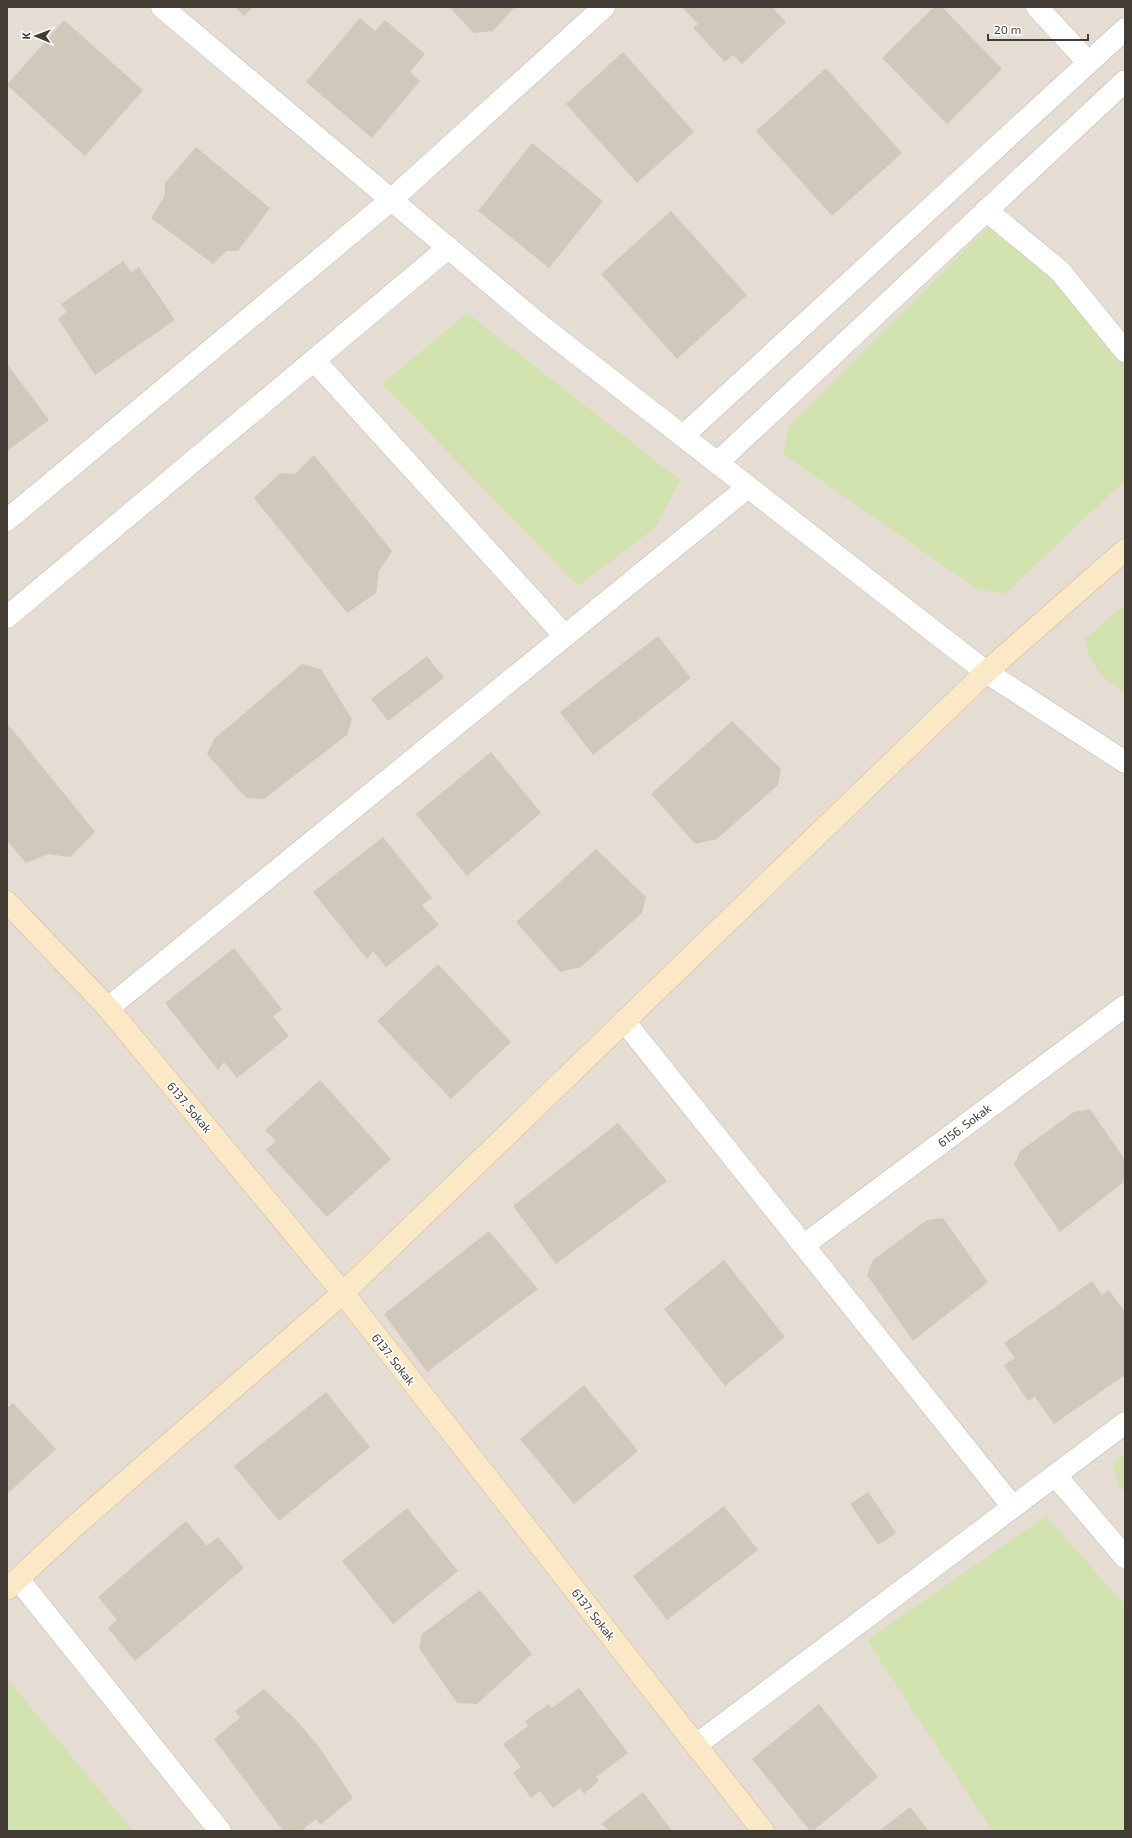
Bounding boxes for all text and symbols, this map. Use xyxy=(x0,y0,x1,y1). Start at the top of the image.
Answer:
north arrow xyxy=(16,16,56,56)
scale bar xyxy=(988,16,1088,42)
text: 20 m xyxy=(994,22,1021,36)
text: K xyxy=(19,32,32,39)
street label: 6137. Sokak xyxy=(165,1079,215,1135)
street label: 6156. Sokak xyxy=(935,1101,993,1149)
street label: 6137. Sokak xyxy=(369,1330,419,1388)
street label: 6137. Sokak xyxy=(569,1585,619,1643)

